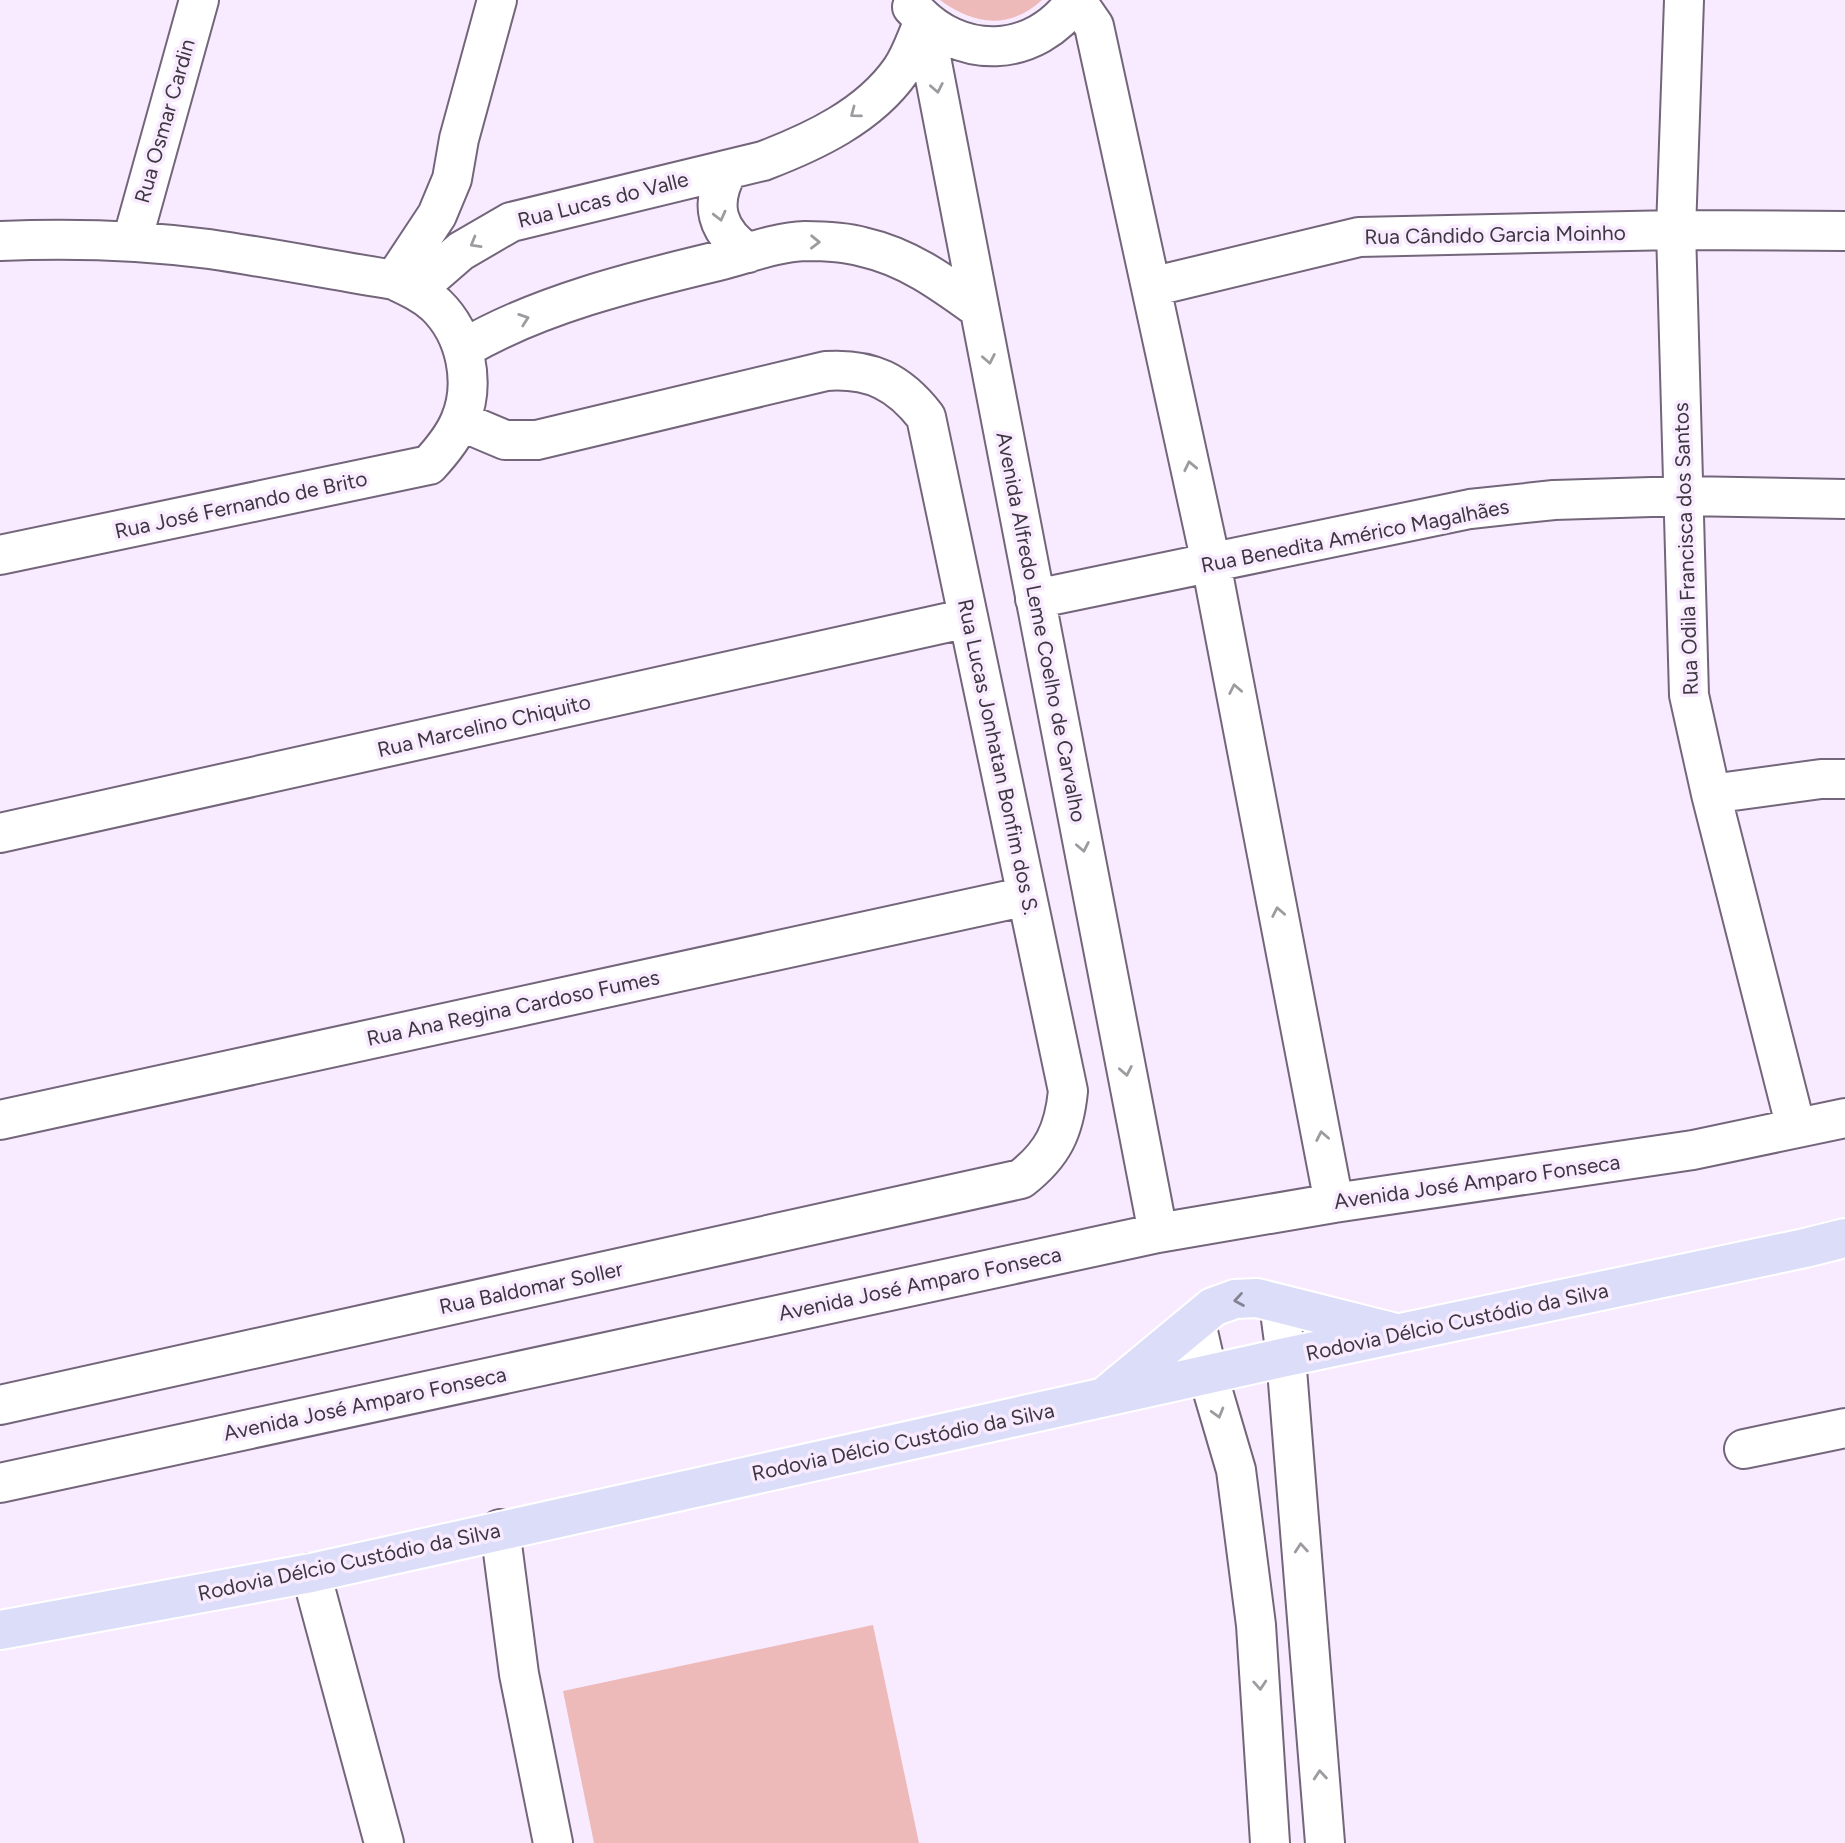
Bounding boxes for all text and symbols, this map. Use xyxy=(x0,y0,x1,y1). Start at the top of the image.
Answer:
street label: Rua Osmar Cardin xyxy=(129,36,200,206)
one-way arrow xyxy=(928,82,943,94)
one-way arrow xyxy=(851,105,863,117)
street label: Rua Lucas do Valle xyxy=(515,166,691,233)
one-way arrow xyxy=(712,210,726,222)
street label: Rua Cândido Garcia Moinho xyxy=(1364,220,1626,249)
one-way arrow xyxy=(470,234,483,247)
one-way arrow xyxy=(811,234,821,250)
one-way arrow xyxy=(518,313,530,327)
one-way arrow xyxy=(981,353,996,365)
street label: Rua Odila Francisca dos Santos xyxy=(1668,402,1703,696)
street label: Avenida Alfredo Leme Coelho de Carvalho xyxy=(991,430,1092,824)
one-way arrow xyxy=(1183,460,1198,472)
street label: Rua José Fernando de Brito xyxy=(112,465,370,544)
street label: Rua Benedita Américo Magalhães xyxy=(1199,493,1511,578)
street label: Rua Lucas Jonhatan Bonfim dos S. xyxy=(953,597,1044,917)
one-way arrow xyxy=(1229,683,1244,695)
street label: Rua Marcelino Chiquito xyxy=(375,689,593,762)
one-way arrow xyxy=(1075,841,1090,853)
one-way arrow xyxy=(1272,906,1287,918)
street label: Rua Ana Regina Cardoso Fumes xyxy=(364,964,662,1051)
one-way arrow xyxy=(1118,1065,1133,1077)
one-way arrow xyxy=(1315,1130,1330,1142)
street label: Avenida José Amparo Fonseca xyxy=(1332,1149,1622,1214)
street label: Avenida José Amparo Fonseca xyxy=(776,1241,1064,1326)
street label: Rua Baldomar Soller xyxy=(437,1256,625,1319)
street label: Rodovia Délcio Custódio da Silva xyxy=(1303,1277,1610,1366)
one-way arrow xyxy=(1233,1292,1245,1307)
street label: Avenida José Amparo Fonseca xyxy=(221,1361,509,1446)
street label: Rodovia Délcio Custódio da Silva xyxy=(749,1397,1056,1486)
one-way arrow xyxy=(1210,1406,1225,1418)
street label: Rodovia Délcio Custódio da Silva xyxy=(195,1517,502,1606)
one-way arrow xyxy=(1294,1542,1309,1553)
one-way arrow xyxy=(1252,1680,1267,1691)
one-way arrow xyxy=(1313,1769,1328,1780)

